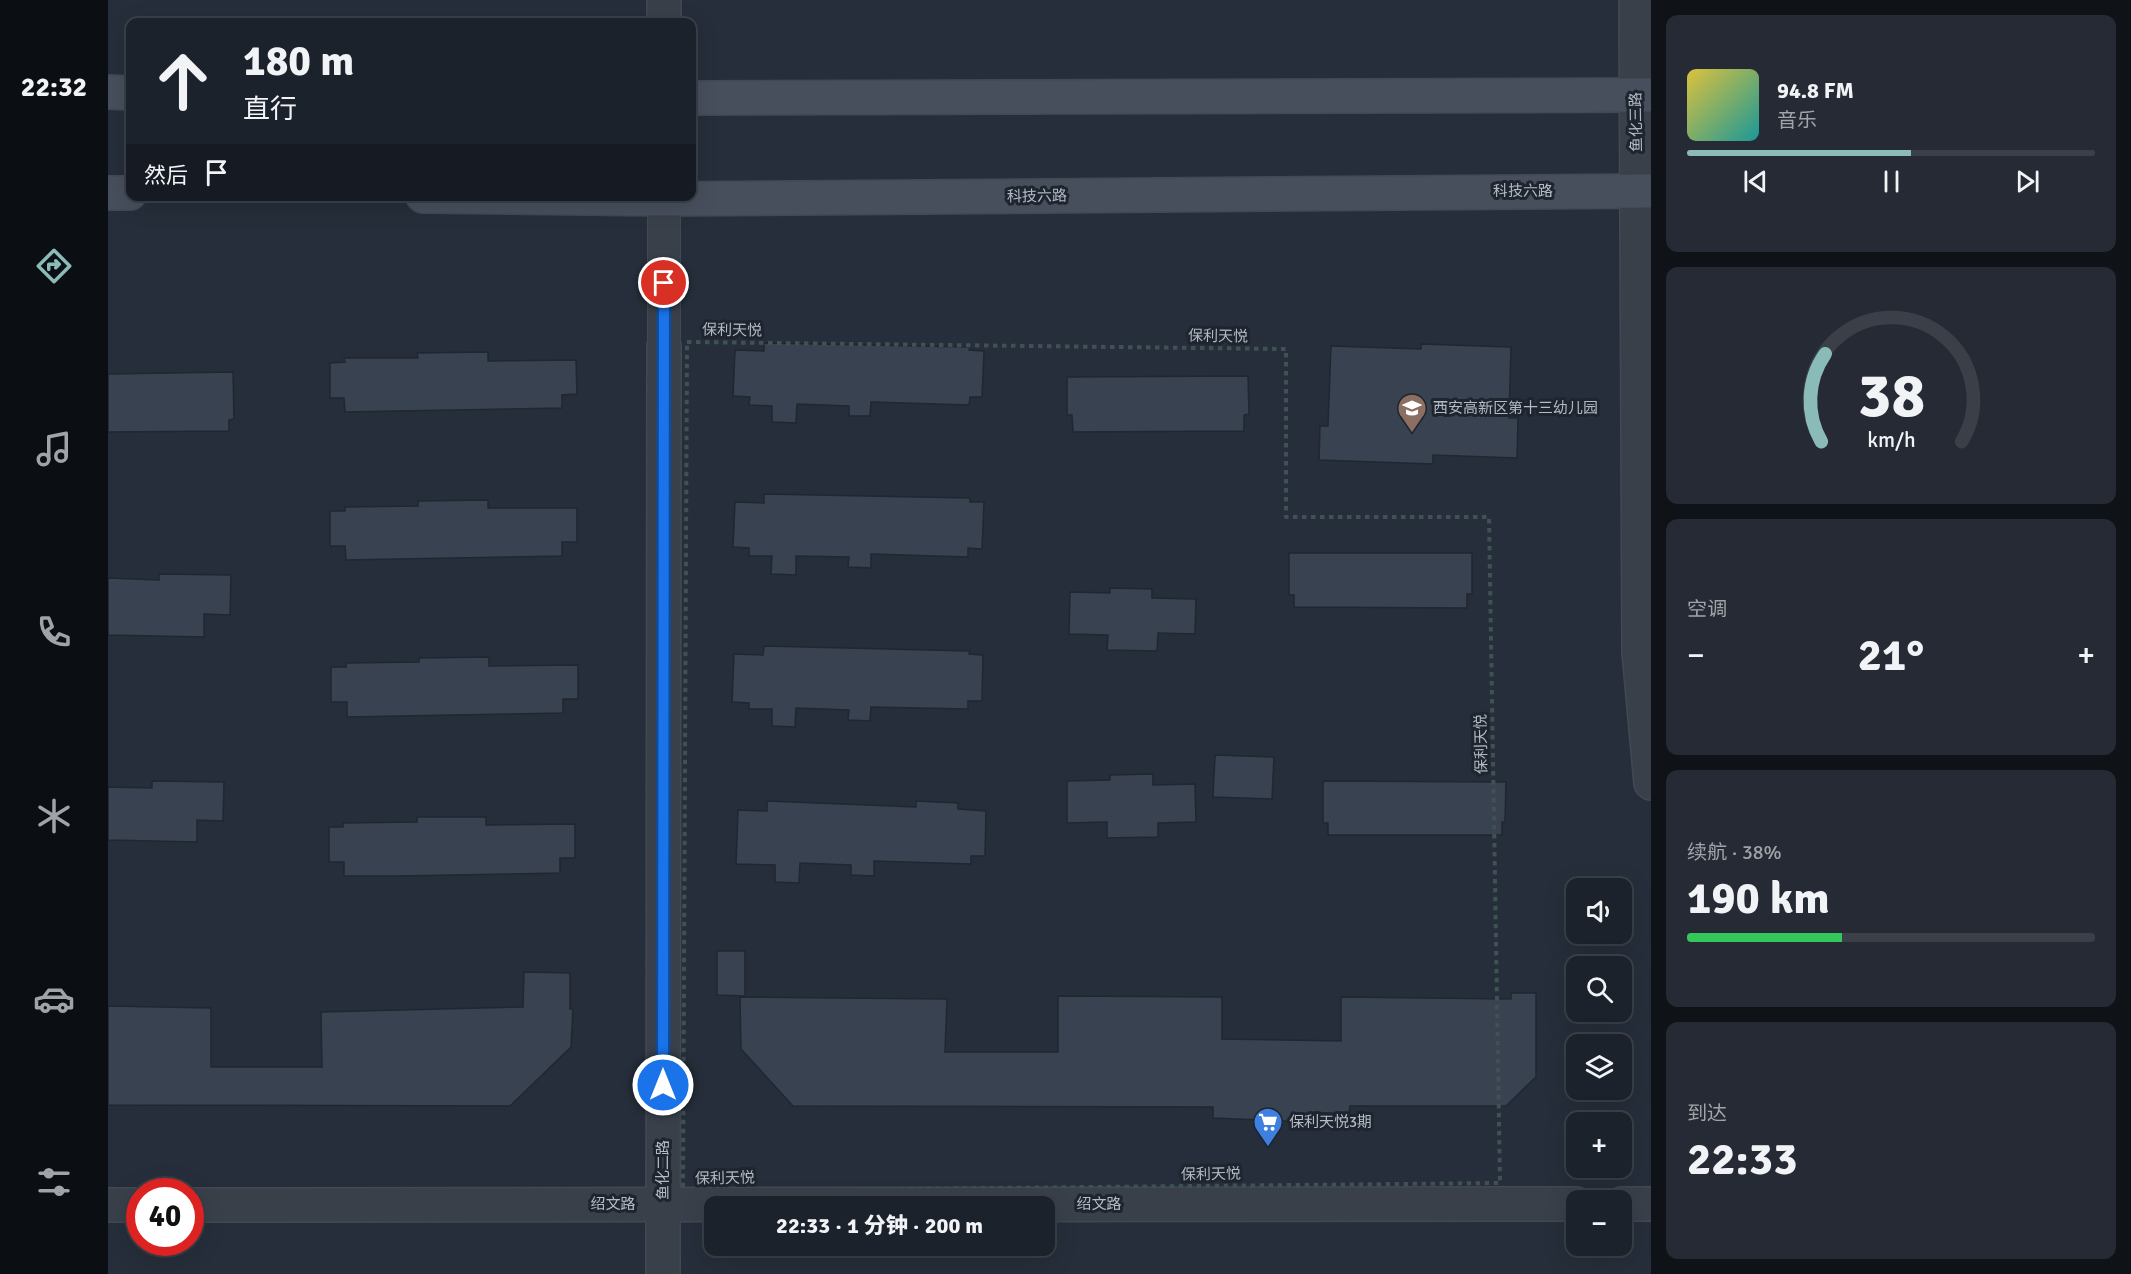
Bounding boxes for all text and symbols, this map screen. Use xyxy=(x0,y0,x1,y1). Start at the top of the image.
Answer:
text: 180 m xyxy=(243,36,354,87)
icon: ahead xyxy=(144,42,222,120)
text: 22:32 xyxy=(21,71,87,104)
text: 94.8 FM xyxy=(1777,77,1854,104)
street label: 鱼化三路 xyxy=(1626,92,1646,152)
text: 直行 xyxy=(243,93,297,126)
text: 音乐 xyxy=(1777,108,1817,133)
icon: arrive xyxy=(200,156,233,189)
text: 然后 xyxy=(144,162,188,189)
icon: previous xyxy=(1739,165,1772,198)
icon: pause xyxy=(1875,165,1908,198)
icon: next xyxy=(2011,165,2044,198)
street label: 科技六路 xyxy=(1493,182,1553,200)
street label: 科技六路 xyxy=(1007,186,1067,206)
icon: directions xyxy=(33,245,75,287)
pin xyxy=(638,257,689,308)
icon: arrive xyxy=(647,266,680,299)
street label: 保利天悦 xyxy=(702,320,762,340)
street label: 保利天悦 xyxy=(1188,326,1248,346)
text: 38 xyxy=(1857,357,1925,434)
school or university icon: 西安高新区第十三幼儿园 xyxy=(1396,392,1428,434)
place label: 西安高新区第十三幼儿园 xyxy=(1433,399,1598,417)
icon: music xyxy=(33,428,75,470)
text: km/h xyxy=(1867,428,1915,454)
text: 空调 xyxy=(1687,597,1727,622)
icon: phone xyxy=(33,611,75,653)
text: 21° xyxy=(1858,628,1924,683)
text: − xyxy=(1687,635,1705,676)
text: + xyxy=(2077,635,2095,676)
street label: 保利天悦 xyxy=(1471,714,1491,774)
icon: climate xyxy=(33,795,75,837)
text: 续航 · 38% xyxy=(1687,840,1782,865)
text: 190 km xyxy=(1687,871,1830,926)
map controls xyxy=(1566,878,1632,1256)
button: sound xyxy=(1566,878,1632,944)
button: search xyxy=(1566,956,1632,1022)
icon: car xyxy=(33,978,75,1020)
button: layers xyxy=(1566,1034,1632,1100)
position arrow xyxy=(631,1053,695,1117)
text: 到达 xyxy=(1687,1101,1727,1126)
supermarket icon: 保利天悦3期 xyxy=(1252,1106,1284,1148)
button: + xyxy=(1566,1112,1632,1178)
place label: 保利天悦3期 xyxy=(1289,1113,1372,1131)
text: 22:33 xyxy=(1687,1132,1797,1187)
street label: 鱼化二路 xyxy=(654,1140,672,1200)
icon: filters xyxy=(33,1161,75,1203)
street label: 保利天悦 xyxy=(1181,1164,1241,1184)
street label: 保利天悦 xyxy=(695,1168,755,1188)
speed limit sign: 40 xyxy=(126,1178,204,1256)
button: − xyxy=(1566,1190,1632,1256)
street label: 绍文路 xyxy=(590,1195,636,1213)
street label: 绍文路 xyxy=(1076,1195,1122,1213)
text: 22:33 · 1 分钟 · 200 m xyxy=(776,1212,983,1239)

